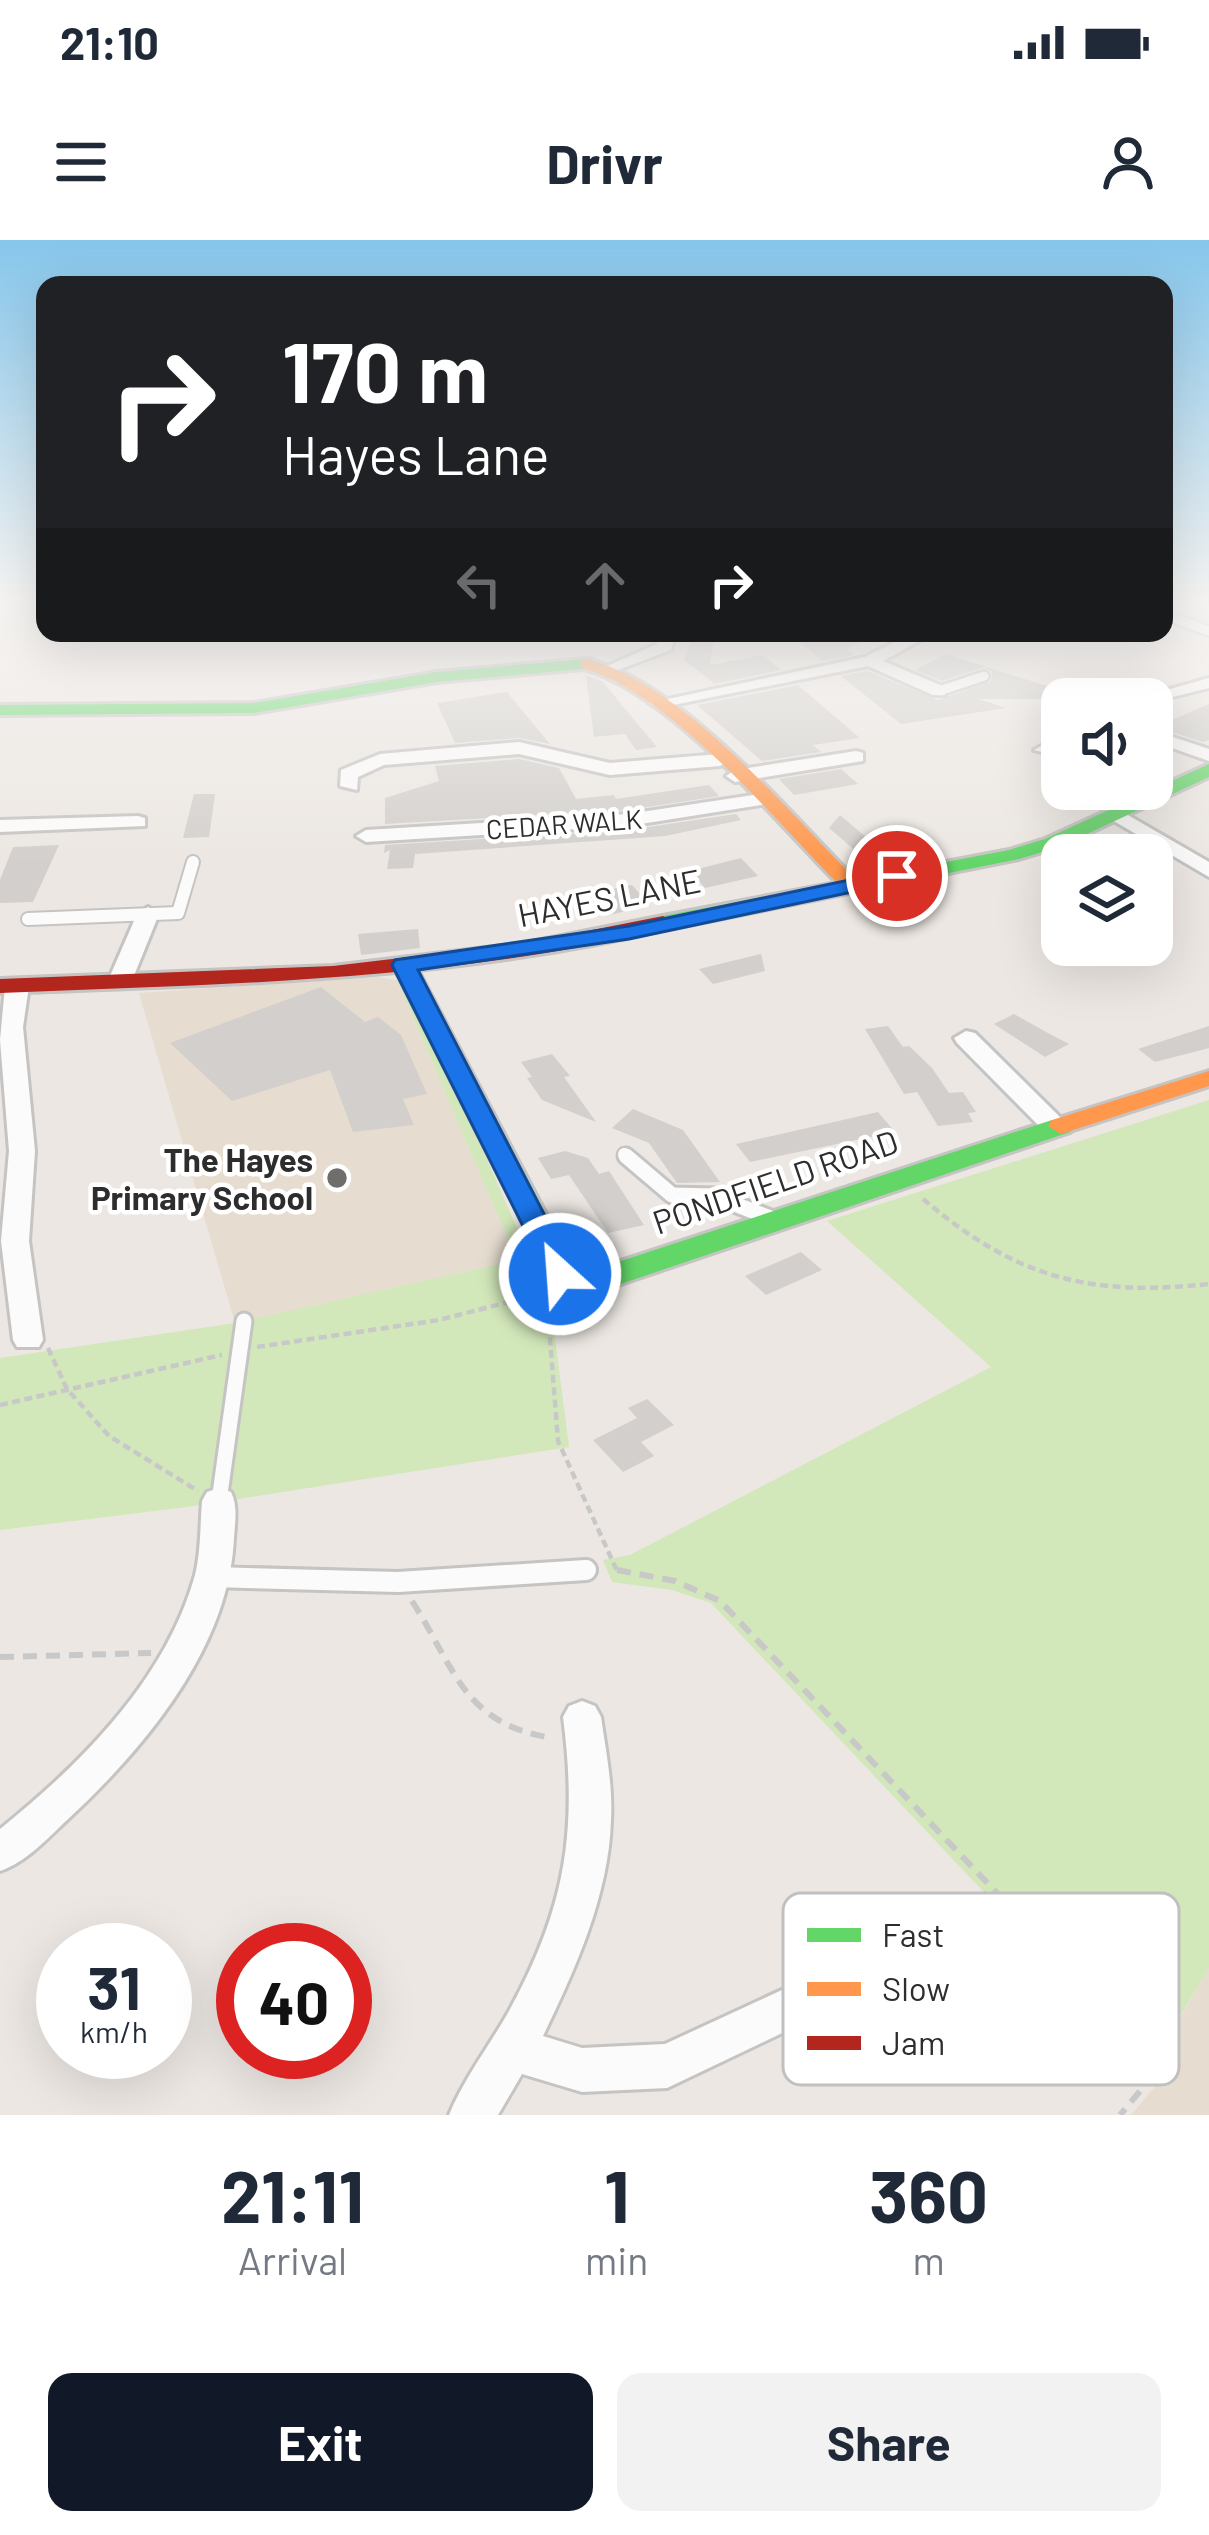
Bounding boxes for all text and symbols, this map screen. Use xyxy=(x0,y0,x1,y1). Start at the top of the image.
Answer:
text: 21:10 xyxy=(60,15,159,69)
icon: menu xyxy=(48,129,114,195)
icon: person xyxy=(1095,129,1161,195)
text: Drivr xyxy=(546,130,663,195)
text: 170 m xyxy=(282,319,488,420)
icon: right xyxy=(84,324,240,480)
text: Hayes Lane xyxy=(282,421,549,486)
icon: left xyxy=(446,552,512,618)
icon: ahead xyxy=(572,552,638,618)
icon: right xyxy=(698,552,764,618)
map controls xyxy=(1041,678,1173,966)
button: sound xyxy=(1041,678,1173,810)
street label: CEDAR WALK xyxy=(485,802,643,844)
pin xyxy=(846,825,948,927)
button: layers xyxy=(1041,834,1173,966)
icon: arrive xyxy=(864,843,930,909)
street label: HAYES LANE xyxy=(514,860,704,934)
street label: PONDFIELD ROAD xyxy=(647,1120,903,1242)
place label: The Hayes Primary School xyxy=(91,1139,313,1217)
marker: The Hayes Primary School xyxy=(324,1165,350,1191)
position arrow xyxy=(497,1211,623,1337)
legend xyxy=(783,1893,1179,2085)
text: Fast xyxy=(882,1914,944,1954)
speed limit sign: 40 xyxy=(216,1923,372,2079)
text: 31 xyxy=(87,1950,141,2022)
text: Slow xyxy=(882,1968,950,2008)
text: km/h xyxy=(80,2013,148,2049)
text: Jam xyxy=(882,2022,945,2062)
text: 21:11 xyxy=(221,2151,364,2237)
text: 1 xyxy=(604,2151,629,2237)
text: 360 xyxy=(869,2151,988,2237)
text: Arrival xyxy=(238,2236,347,2283)
text: min xyxy=(585,2236,648,2283)
text: m xyxy=(913,2236,945,2283)
button: Exit xyxy=(48,2373,593,2511)
button: Share xyxy=(617,2373,1161,2511)

